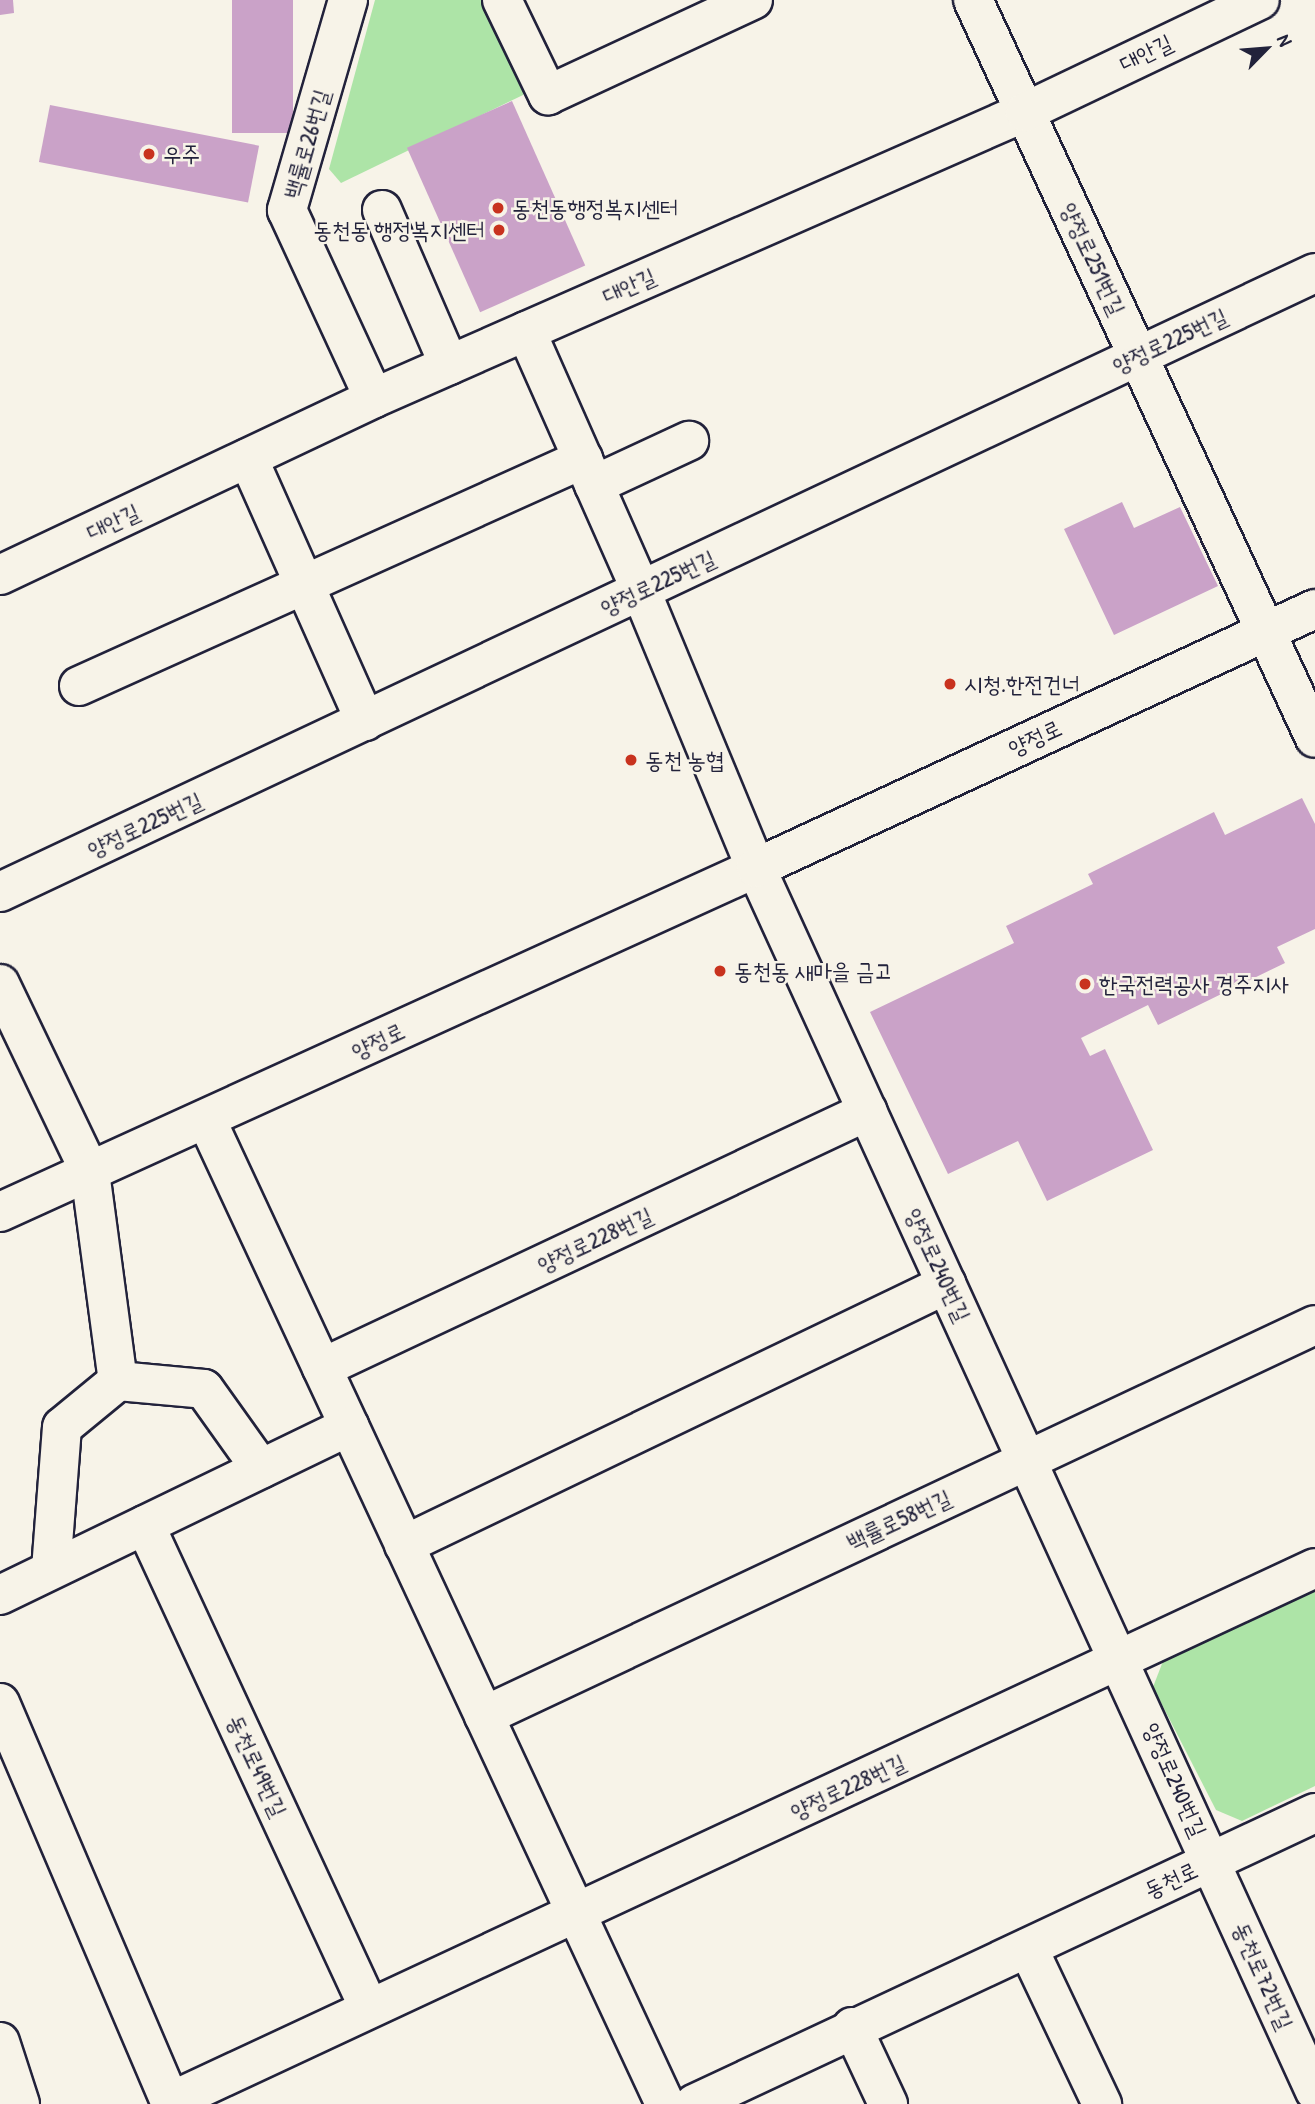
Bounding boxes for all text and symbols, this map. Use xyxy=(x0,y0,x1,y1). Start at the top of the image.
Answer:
north arrow xyxy=(1231,14,1301,84)
street label: 대안길 xyxy=(1115,28,1177,78)
text: N xyxy=(1271,30,1299,50)
street label: 백률로26번길 xyxy=(278,86,336,202)
place label: 우주 xyxy=(163,140,200,168)
marker: 우주 xyxy=(141,146,157,162)
place label: 동천동행정복지센터 xyxy=(512,194,679,222)
street label: 양정로251번길 xyxy=(1055,198,1131,320)
marker: 동천동행정복지센터 xyxy=(490,200,506,216)
place label: 동천동 행정복지센터 xyxy=(313,216,485,244)
marker: 동천동 행정복지센터 xyxy=(491,222,507,238)
street label: 대안길 xyxy=(598,262,660,310)
street label: 양정로225번길 xyxy=(1108,302,1232,380)
street label: 대안길 xyxy=(82,498,144,546)
street label: 양정로225번길 xyxy=(596,544,720,622)
place label: 시청.한전건너 xyxy=(964,670,1080,698)
marker: 시청.한전건너 xyxy=(942,676,958,692)
street label: 양정로 xyxy=(1004,714,1066,762)
place label: 동천 농협 xyxy=(645,746,724,774)
marker: 동천 농협 xyxy=(623,752,639,768)
street label: 양정로225번길 xyxy=(83,786,207,864)
place label: 동천동 새마을 금고 xyxy=(734,957,893,985)
marker: 동천동 새마을 금고 xyxy=(712,963,728,979)
place label: 한국전력공사 경주지사 xyxy=(1099,970,1289,998)
marker: 한국전력공사 경주지사 xyxy=(1077,976,1093,992)
street label: 양정로 xyxy=(347,1017,409,1065)
street label: 양정로228번길 xyxy=(533,1201,657,1279)
street label: 양정로240번길 xyxy=(900,1204,976,1326)
street label: 백률로58번길 xyxy=(842,1484,956,1556)
street label: 동천로49번길 xyxy=(221,1710,293,1822)
street label: 양정로240번길 xyxy=(1138,1719,1212,1841)
street label: 양정로228번길 xyxy=(786,1748,910,1826)
street label: 동천로 xyxy=(1140,1856,1202,1904)
street label: 동천로72번길 xyxy=(1227,1918,1299,2034)

